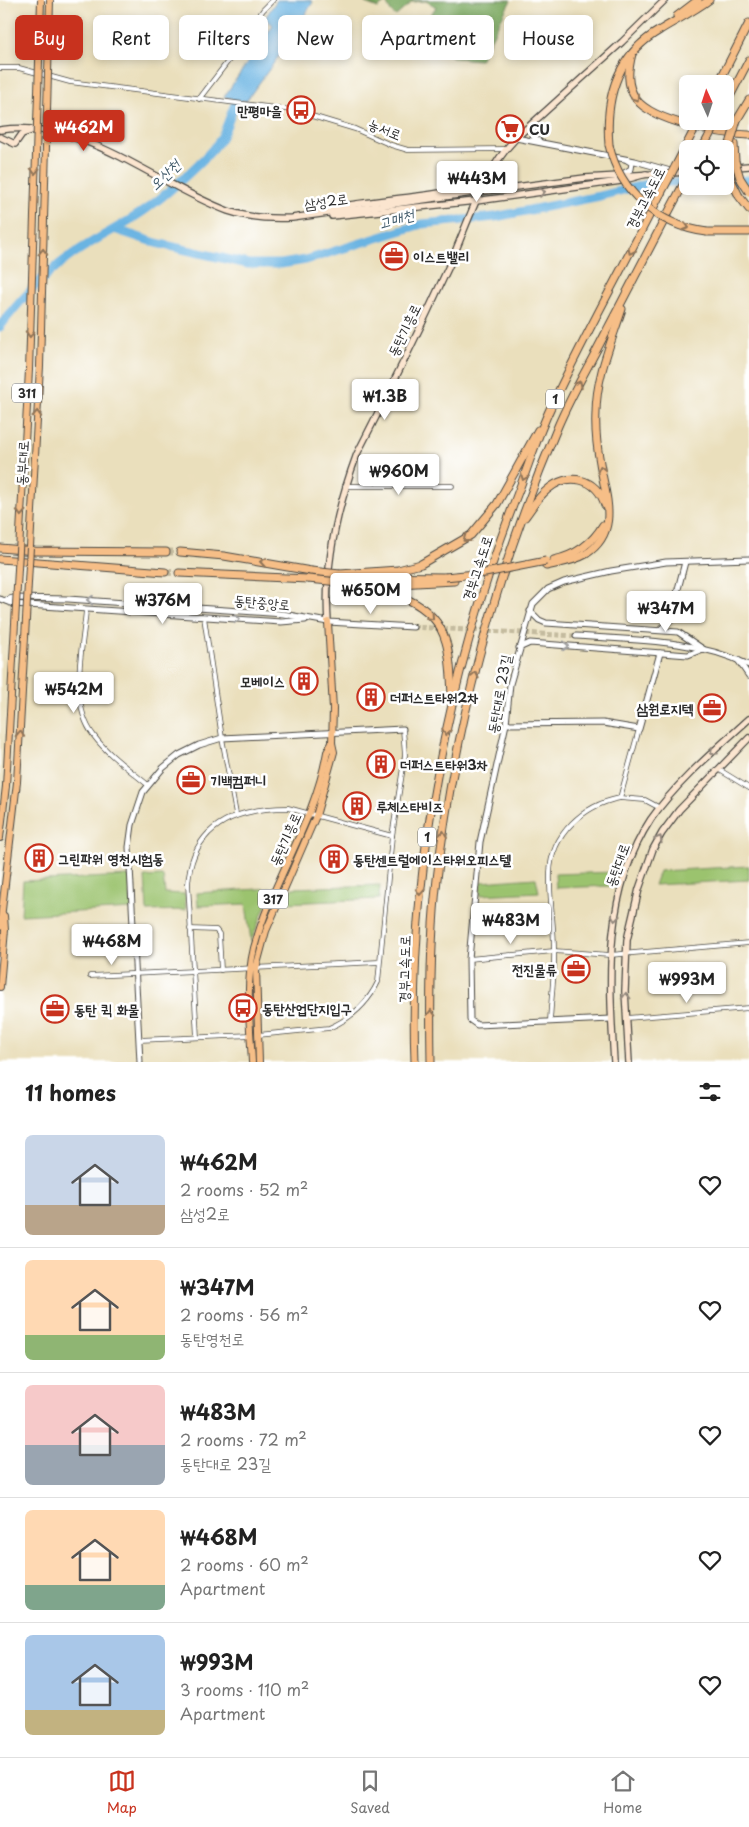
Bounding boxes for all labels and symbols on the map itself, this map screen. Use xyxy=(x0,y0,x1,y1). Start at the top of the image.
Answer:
north arrow xyxy=(679,75,734,130)
one-way arrow xyxy=(630,92,639,102)
bus stop icon: 만평마을 xyxy=(286,95,316,125)
place label: 만평마을 xyxy=(237,100,282,121)
pin: ₩462M xyxy=(49,110,119,152)
street label: 농서로 xyxy=(365,113,405,145)
supermarket icon: CU xyxy=(495,114,525,144)
place label: CU xyxy=(529,119,550,140)
water label: 오산천 xyxy=(143,152,186,195)
pin: ₩443M xyxy=(442,160,512,203)
street label: 경부고속도로 xyxy=(620,163,670,233)
one-way arrow xyxy=(30,167,41,175)
one-way arrow xyxy=(538,187,546,197)
street label: 삼성2로 xyxy=(303,188,349,214)
water label: 고매천 xyxy=(375,201,418,234)
one-way arrow xyxy=(681,222,689,232)
office icon: 이스트밸리 xyxy=(379,241,409,271)
place label: 이스트밸리 xyxy=(413,246,469,267)
one-way arrow xyxy=(627,246,637,255)
one-way arrow xyxy=(38,248,48,256)
street label: 동탄기흥로 xyxy=(382,300,426,360)
one-way arrow xyxy=(25,330,35,338)
pin: ₩1.3B xyxy=(350,378,420,421)
one-way arrow xyxy=(573,380,583,389)
road number: 311 xyxy=(12,383,42,402)
road number: 1 xyxy=(546,389,564,408)
one-way arrow xyxy=(32,410,43,418)
street label: 동부대로 xyxy=(10,440,34,486)
pin: ₩960M xyxy=(364,454,434,496)
one-way arrow xyxy=(596,464,607,473)
one-way arrow xyxy=(520,472,530,481)
one-way arrow xyxy=(15,510,26,518)
street label: 경부고속도로 xyxy=(457,533,497,603)
one-way arrow xyxy=(462,533,472,542)
one-way arrow xyxy=(258,558,267,568)
pin: ₩650M xyxy=(336,572,406,615)
pin: ₩376M xyxy=(128,582,198,625)
street label: 동탄중앙로 xyxy=(233,589,291,615)
pin: ₩347M xyxy=(631,590,701,633)
one-way arrow xyxy=(86,595,94,606)
one-way arrow xyxy=(426,612,435,621)
one-way arrow xyxy=(233,614,241,625)
one-way arrow xyxy=(562,640,570,651)
street label: 동탄대로 23길 xyxy=(482,652,516,735)
building icon: 모베이스 xyxy=(289,666,319,696)
one-way arrow xyxy=(469,670,480,679)
place label: 모베이스 xyxy=(240,671,285,692)
pin: ₩542M xyxy=(39,672,109,714)
building icon: 더퍼스트타워2차 xyxy=(356,682,386,712)
place label: 더퍼스트타워2차 xyxy=(390,687,479,708)
office icon: 삼원로지텍 xyxy=(697,693,727,723)
place label: 삼원로지텍 xyxy=(636,698,694,719)
one-way arrow xyxy=(442,728,452,736)
one-way arrow xyxy=(15,729,26,737)
one-way arrow xyxy=(710,746,719,755)
building icon: 더퍼스트타워3차 xyxy=(366,749,396,779)
place label: 더퍼스트타워3차 xyxy=(400,754,488,775)
office icon: 기백컴퍼니 xyxy=(176,765,206,795)
place label: 기백컴퍼니 xyxy=(210,770,266,791)
building icon: 루체스타비즈 xyxy=(342,791,372,821)
place label: 루체스타비즈 xyxy=(376,796,444,817)
street label: 동탄기흥로 xyxy=(264,809,306,869)
road number: 1 xyxy=(418,828,436,846)
one-way arrow xyxy=(437,830,448,838)
one-way arrow xyxy=(653,835,663,844)
street label: 동탄대로 xyxy=(599,840,635,890)
building icon: 그린파워 영천시험동 xyxy=(24,843,54,873)
building icon: 동탄센트럴에이스타워오피스텔 xyxy=(319,844,349,874)
place label: 그린파워 영천시험동 xyxy=(58,848,164,869)
place label: 동탄센트럴에이스타워오피스텔 xyxy=(353,849,511,870)
one-way arrow xyxy=(414,888,425,896)
road number: 317 xyxy=(258,890,288,909)
pin: ₩483M xyxy=(476,902,546,945)
one-way arrow xyxy=(610,913,620,922)
pin: ₩468M xyxy=(77,924,147,966)
street label: 경부고속도로 xyxy=(393,935,415,1003)
office icon: 전진물류 xyxy=(561,954,591,984)
place label: 전진물류 xyxy=(512,959,557,980)
pin: ₩993M xyxy=(652,962,722,1004)
one-way arrow xyxy=(620,992,631,1000)
bus stop icon: 동탄산업단지입구 xyxy=(228,993,258,1023)
office icon: 동탄 퀵 화물 xyxy=(40,994,70,1024)
place label: 동탄산업단지입구 xyxy=(262,998,352,1019)
place label: 동탄 퀵 화물 xyxy=(74,999,139,1020)
one-way arrow xyxy=(426,1009,436,1017)

